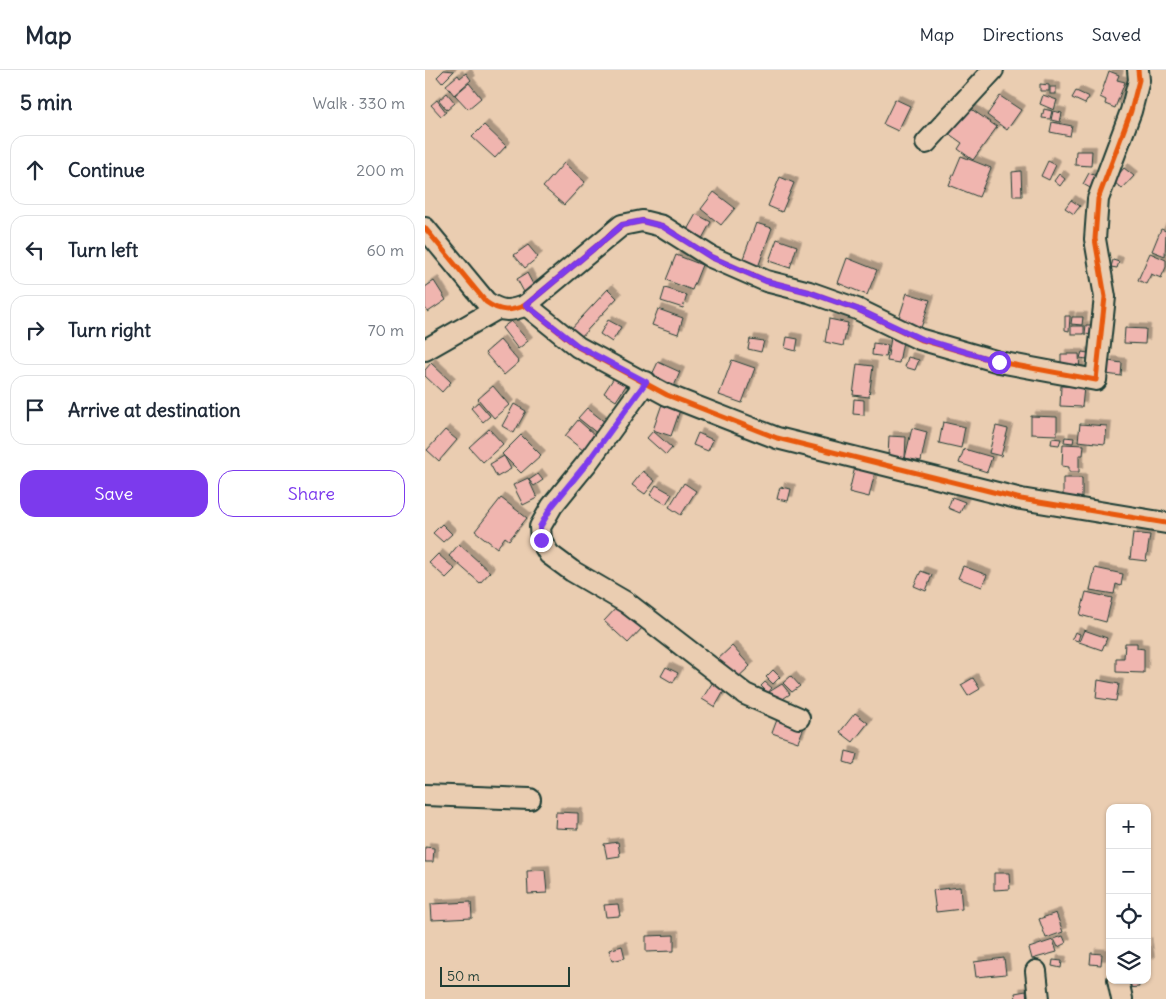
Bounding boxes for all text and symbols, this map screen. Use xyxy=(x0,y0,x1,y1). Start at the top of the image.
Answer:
text: Map xyxy=(25,20,72,50)
text: Map xyxy=(919,23,954,46)
text: Directions xyxy=(982,23,1064,46)
text: Saved xyxy=(1092,23,1141,46)
text: 5 min xyxy=(20,89,72,116)
text: Walk · 330 m xyxy=(312,93,405,113)
icon: ahead xyxy=(21,156,49,184)
text: Continue xyxy=(68,158,145,182)
text: 200 m xyxy=(356,160,404,180)
icon: left xyxy=(21,236,49,264)
text: Turn left xyxy=(68,238,138,262)
text: 60 m xyxy=(366,240,404,260)
icon: right xyxy=(21,316,49,344)
text: Turn right xyxy=(68,318,151,342)
text: 70 m xyxy=(368,320,404,340)
route start xyxy=(988,351,1011,374)
icon: arrive xyxy=(21,396,49,424)
text: Arrive at destination xyxy=(68,398,241,422)
button: Save xyxy=(20,470,208,517)
button: Share xyxy=(218,470,405,517)
route end xyxy=(530,529,553,552)
map controls xyxy=(1106,804,1151,984)
button: + xyxy=(1106,804,1151,849)
button: − xyxy=(1106,849,1151,894)
button: locate xyxy=(1106,894,1151,939)
button: layers xyxy=(1106,939,1151,984)
scale bar xyxy=(440,964,570,987)
text: 50 m xyxy=(447,967,480,985)

